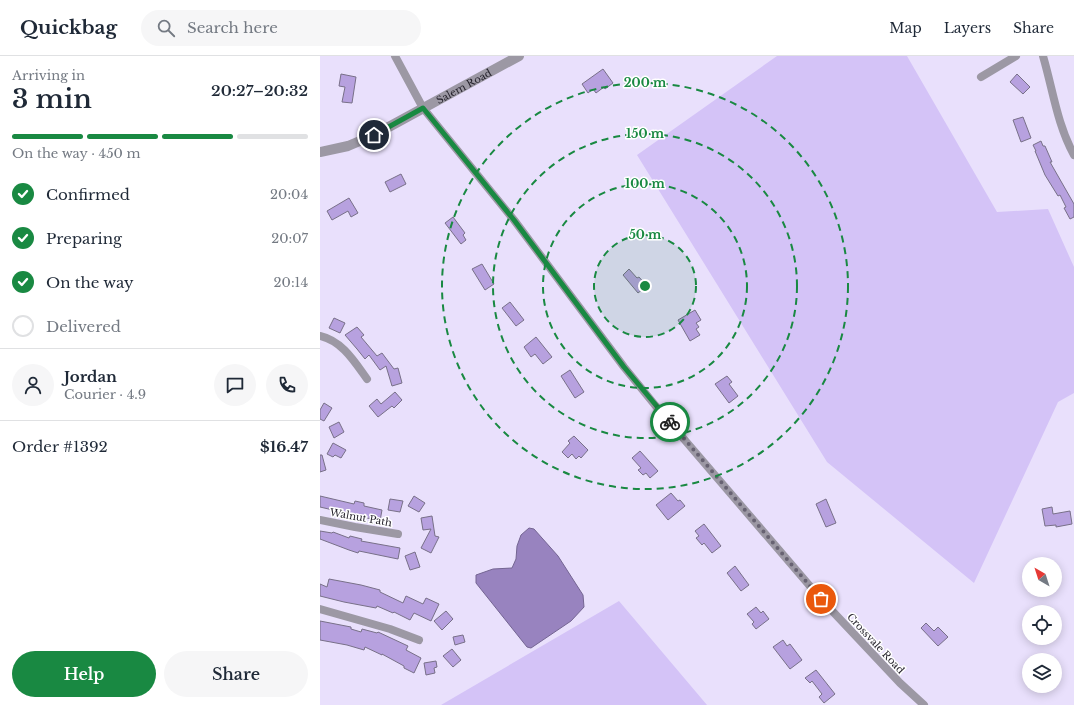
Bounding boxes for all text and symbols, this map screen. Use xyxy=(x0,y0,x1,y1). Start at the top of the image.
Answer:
search box xyxy=(141,10,421,46)
text: Quickbag xyxy=(20,16,117,39)
icon: search xyxy=(155,17,177,39)
text: Search here xyxy=(187,18,278,37)
text: Map xyxy=(889,19,922,37)
text: Layers xyxy=(944,19,991,37)
text: Share xyxy=(1013,19,1054,37)
street label: Salem Road xyxy=(434,66,494,107)
text: Arriving in xyxy=(12,67,85,84)
text: 200 m xyxy=(624,75,667,90)
text: 20:27–20:32 xyxy=(211,81,308,100)
text: 3 min xyxy=(12,83,92,115)
pin xyxy=(357,118,391,152)
icon: home xyxy=(363,124,385,146)
text: 150 m xyxy=(626,126,665,141)
text: On the way · 450 m xyxy=(12,145,141,162)
text: 100 m xyxy=(625,176,666,191)
icon: check xyxy=(12,183,34,205)
text: Confirmed xyxy=(46,185,130,204)
text: 20:04 xyxy=(270,186,308,203)
icon: check xyxy=(12,227,34,249)
text: 50 m xyxy=(629,227,662,242)
text: Preparing xyxy=(46,229,122,248)
text: 20:07 xyxy=(271,230,308,247)
icon: check xyxy=(12,271,34,293)
text: On the way xyxy=(46,273,134,292)
text: 20:14 xyxy=(274,274,308,291)
centre of rings xyxy=(638,279,652,293)
text: Delivered xyxy=(46,317,121,336)
button: person xyxy=(12,364,54,406)
button: chat xyxy=(214,364,256,406)
button: phone xyxy=(266,364,308,406)
text: Jordan xyxy=(64,367,117,386)
text: Courier · 4.9 xyxy=(64,386,146,403)
courier xyxy=(650,402,690,442)
icon: bike xyxy=(659,411,681,433)
text: Order #1392 xyxy=(12,437,108,456)
text: $16.47 xyxy=(260,437,308,456)
street label: Walnut Path xyxy=(328,505,393,529)
north arrow xyxy=(1022,557,1062,597)
map controls xyxy=(1022,557,1062,693)
pin xyxy=(804,582,838,616)
icon: bag xyxy=(810,588,832,610)
button: locate xyxy=(1022,605,1062,645)
street label: Crossvale Road xyxy=(844,610,907,677)
button: Help xyxy=(12,651,156,697)
button: Share xyxy=(164,651,308,697)
button: layers xyxy=(1022,653,1062,693)

